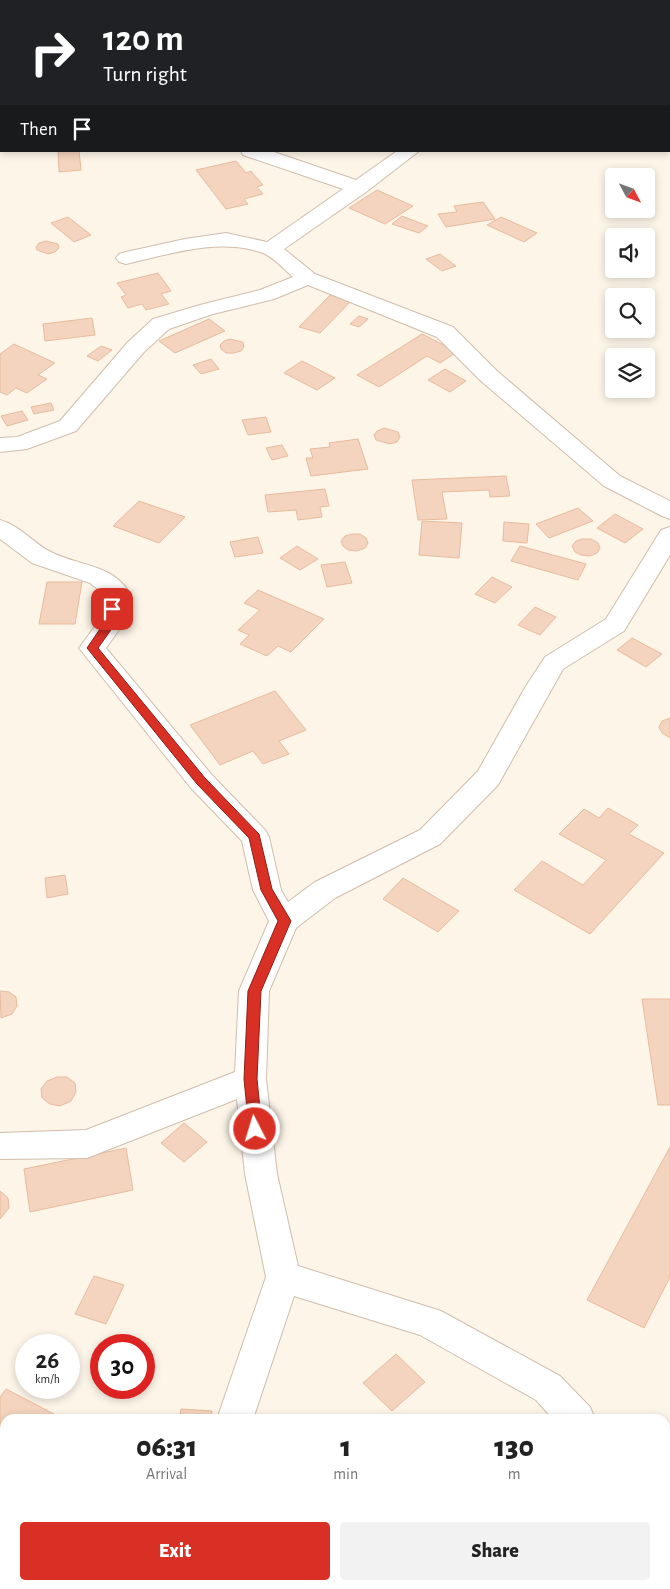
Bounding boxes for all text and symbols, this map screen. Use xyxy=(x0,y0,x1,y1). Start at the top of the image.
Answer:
icon: right xyxy=(20,20,85,85)
text: 120 m xyxy=(103,22,184,57)
text: Turn right xyxy=(103,63,187,85)
icon: arrive xyxy=(68,115,96,143)
text: Then xyxy=(20,120,58,139)
north arrow xyxy=(605,168,655,218)
map controls xyxy=(605,168,655,398)
button: sound xyxy=(605,228,655,278)
button: search xyxy=(605,288,655,338)
button: layers xyxy=(605,348,655,398)
pin xyxy=(91,588,133,630)
icon: arrive xyxy=(98,595,126,623)
position arrow xyxy=(228,1102,280,1154)
speed limit sign: 30 xyxy=(90,1334,155,1399)
text: 26 xyxy=(36,1348,59,1373)
text: km/h xyxy=(35,1373,60,1385)
text: 06:31 xyxy=(136,1432,197,1462)
text: 1 xyxy=(340,1432,351,1462)
text: 130 xyxy=(494,1432,534,1462)
text: Arrival xyxy=(146,1466,187,1482)
text: min xyxy=(333,1466,358,1482)
text: m xyxy=(508,1466,520,1482)
button: Exit xyxy=(20,1522,330,1580)
button: Share xyxy=(340,1522,650,1580)

